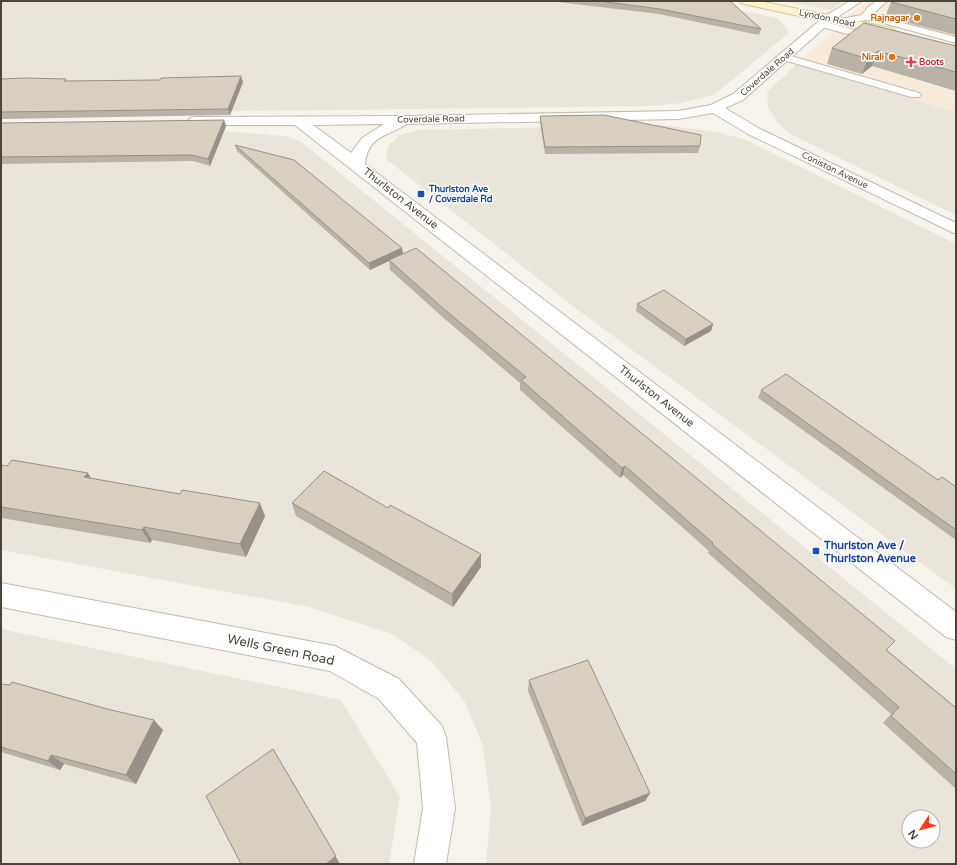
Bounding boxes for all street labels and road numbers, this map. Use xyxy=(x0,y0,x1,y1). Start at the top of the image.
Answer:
street label: Lyndon Road xyxy=(798,7,856,30)
street label: Coverdale Road xyxy=(738,46,796,99)
street label: Coverdale Road xyxy=(397,113,465,126)
street label: Coniston Avenue xyxy=(800,150,870,191)
street label: Thurlston Avenue xyxy=(360,165,441,232)
street label: Thurlston Avenue xyxy=(616,363,697,430)
street label: Wells Green Road xyxy=(226,631,336,669)

